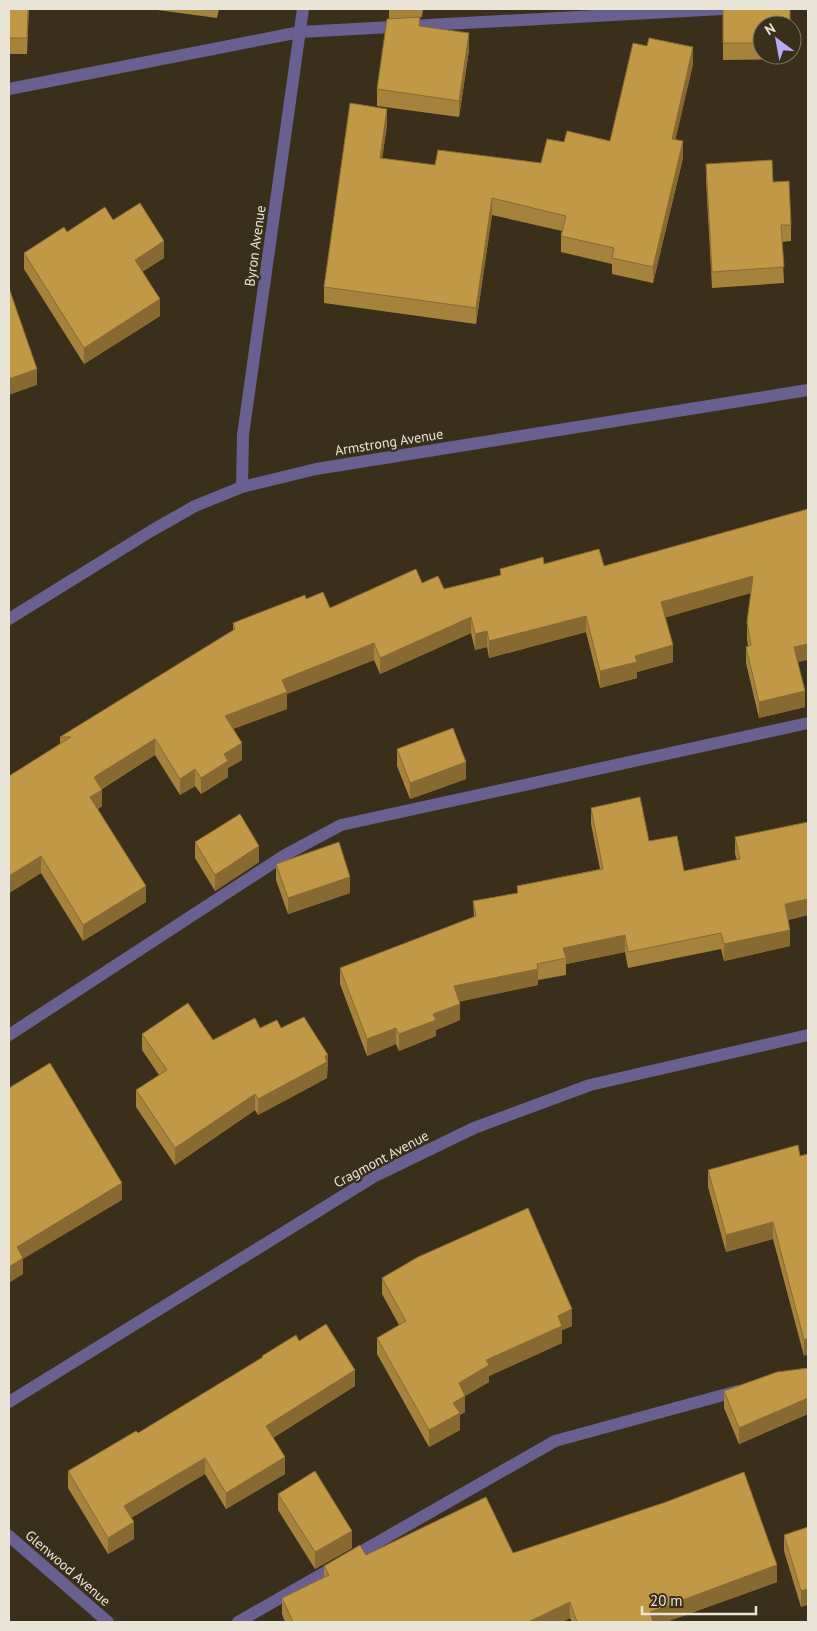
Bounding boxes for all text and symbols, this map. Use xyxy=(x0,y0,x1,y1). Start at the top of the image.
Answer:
north arrow xyxy=(752,15,802,65)
text: N xyxy=(761,19,779,39)
street label: Byron Avenue xyxy=(240,204,270,288)
street label: Armstrong Avenue xyxy=(334,425,444,459)
street label: Cragmont Avenue xyxy=(330,1126,432,1192)
street label: Glenwood Avenue xyxy=(22,1526,114,1610)
scale bar xyxy=(642,1584,756,1616)
text: 20 m xyxy=(650,1591,683,1610)

